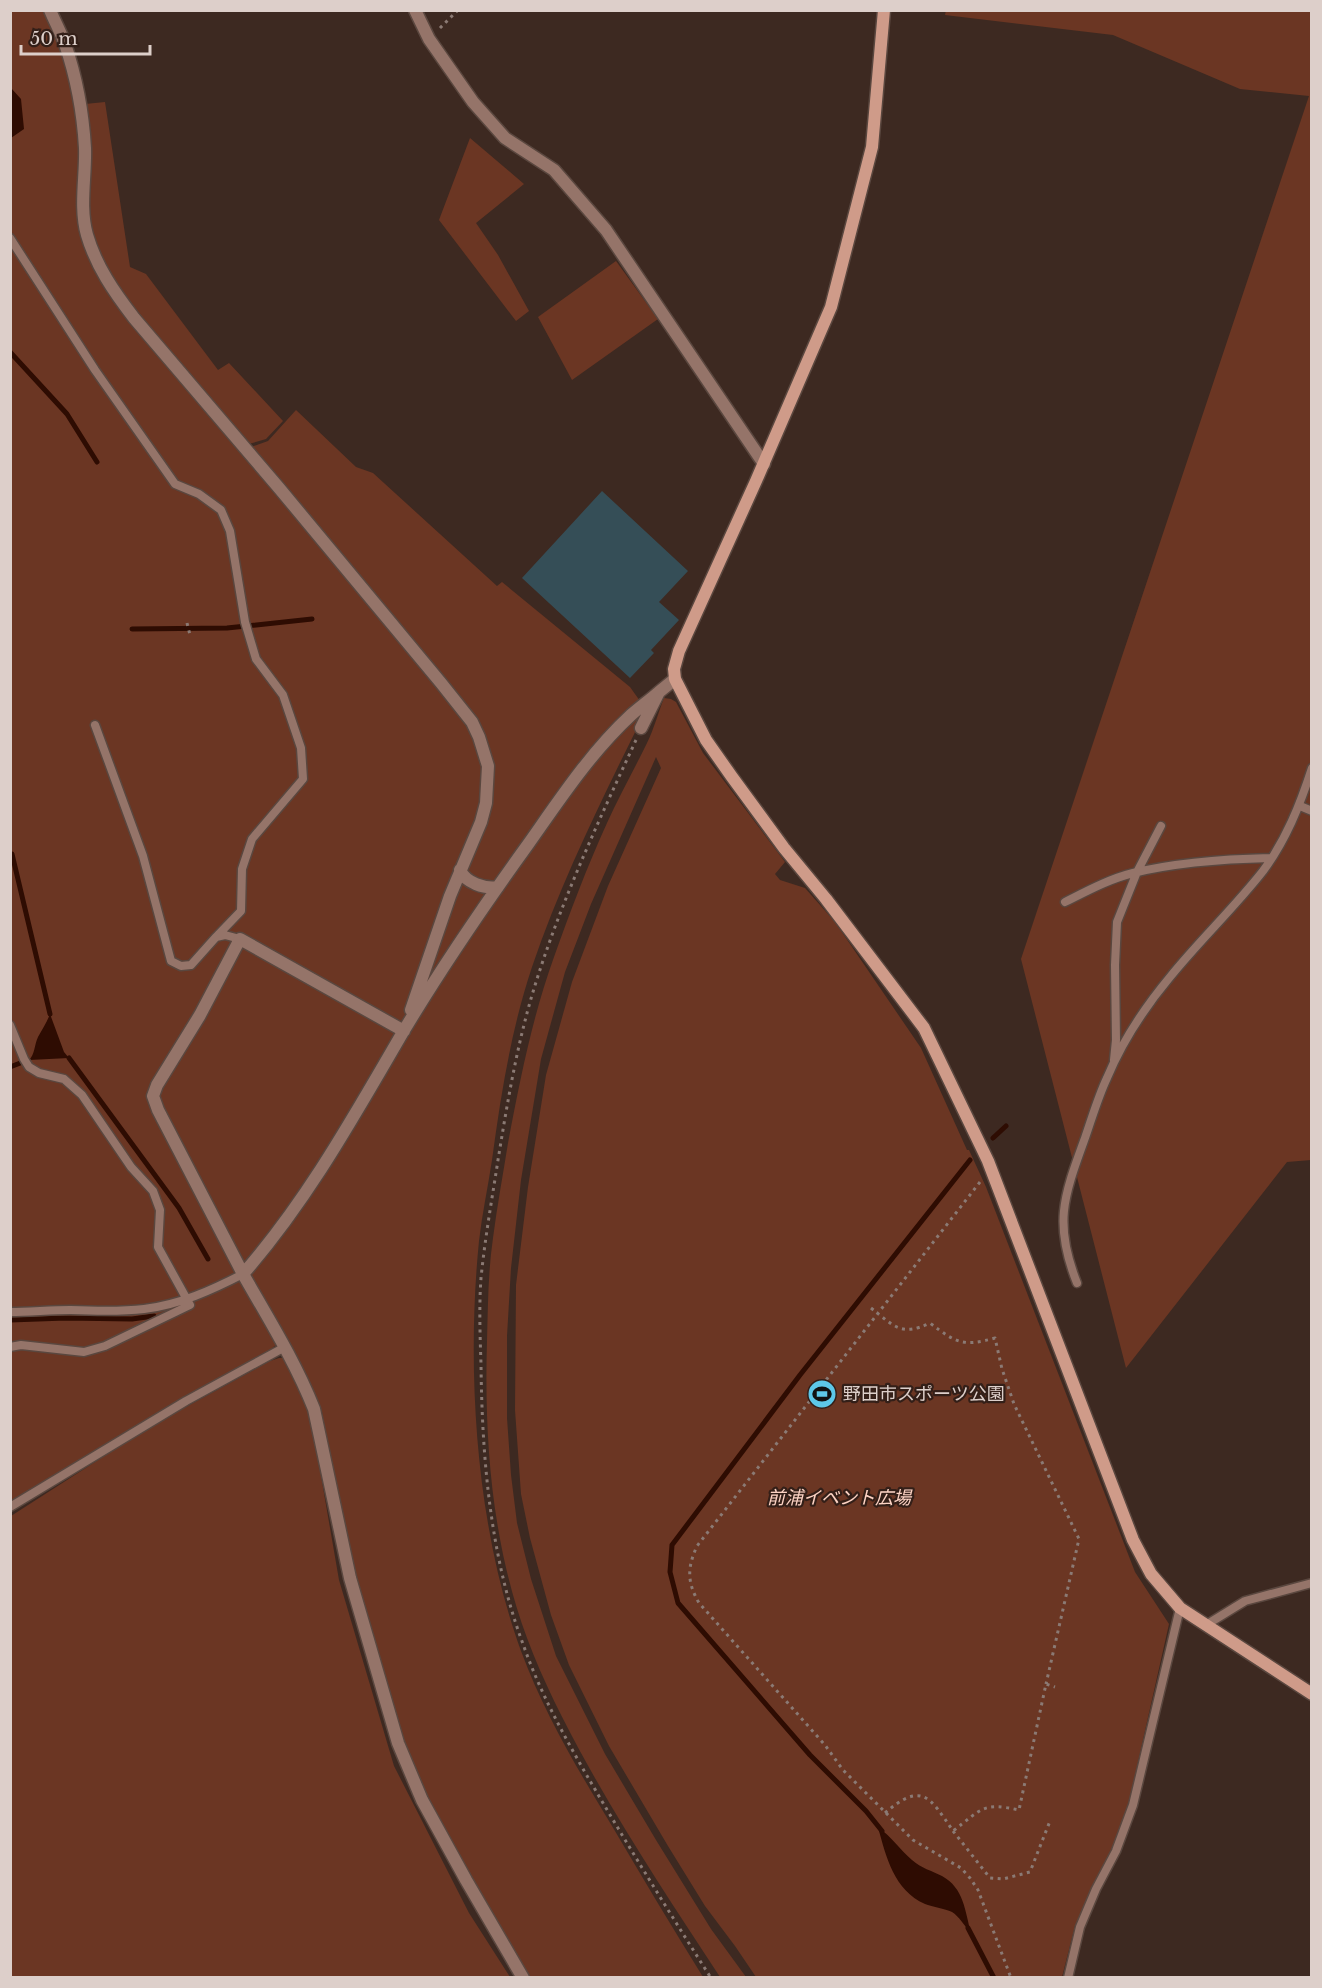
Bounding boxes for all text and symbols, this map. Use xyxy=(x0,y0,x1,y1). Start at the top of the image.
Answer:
scale bar xyxy=(21,18,150,56)
text: 50 m xyxy=(30,28,78,50)
sports icon: 野田市スポーツ公園 xyxy=(806,1378,838,1410)
place label: 野田市スポーツ公園 xyxy=(843,1383,1005,1405)
park label: 前浦イベント広場 xyxy=(767,1487,913,1509)

